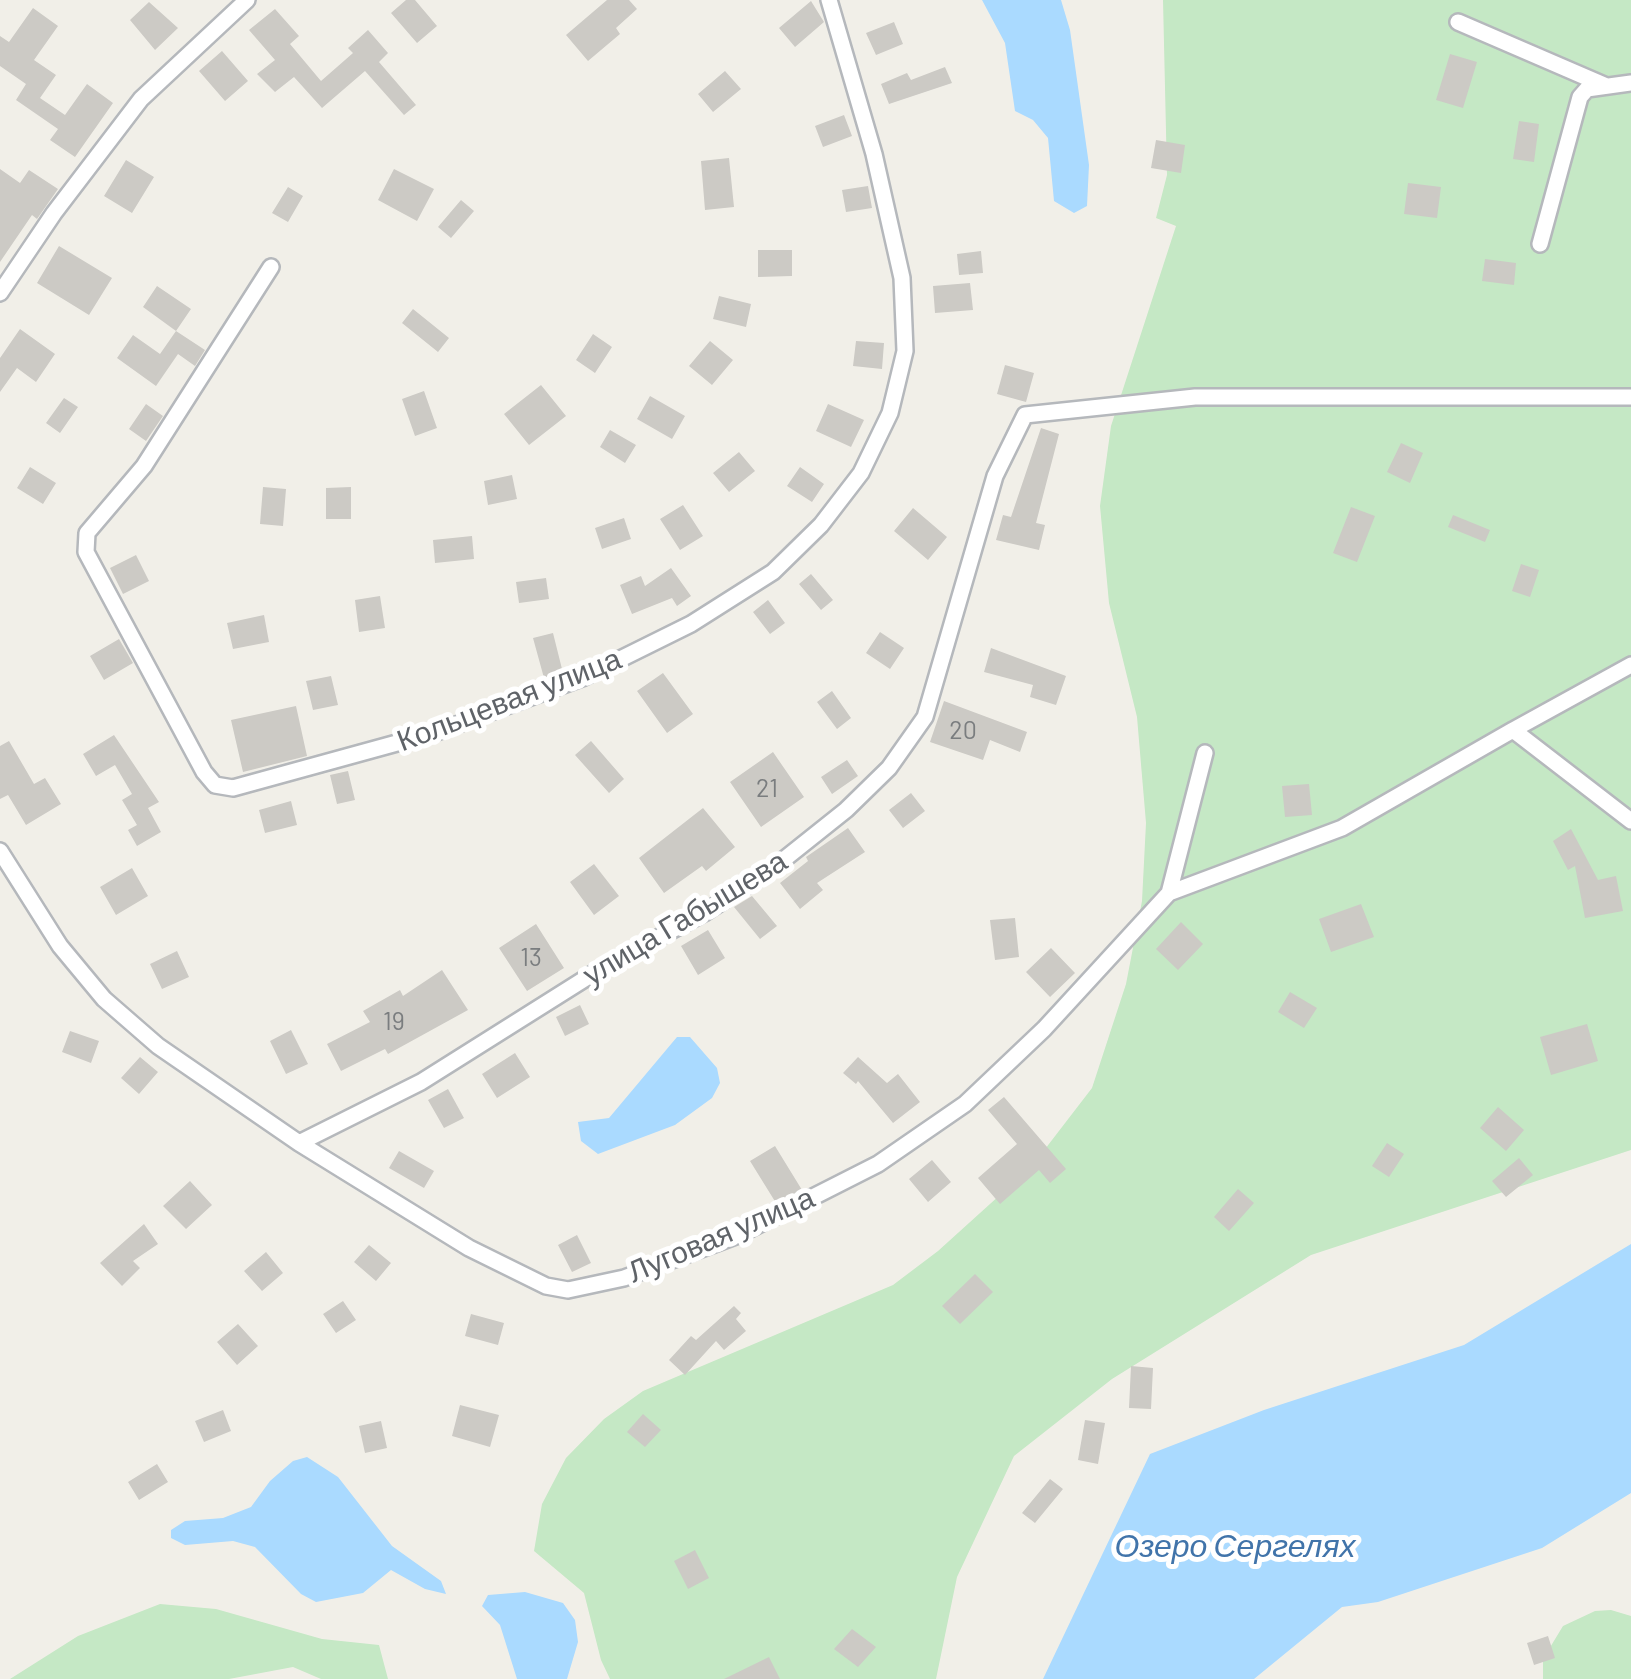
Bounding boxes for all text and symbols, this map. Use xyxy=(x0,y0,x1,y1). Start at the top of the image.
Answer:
street label: Кольцевая улица xyxy=(392,641,626,759)
house number: 20 xyxy=(949,716,977,746)
house number: 21 xyxy=(756,774,778,804)
street label: улица Габышева xyxy=(577,843,793,993)
house number: 13 xyxy=(520,943,542,973)
house number: 19 xyxy=(383,1007,405,1037)
street label: Луговая улица xyxy=(622,1180,820,1290)
water label: Озеро Сергелях xyxy=(1114,1527,1356,1565)

